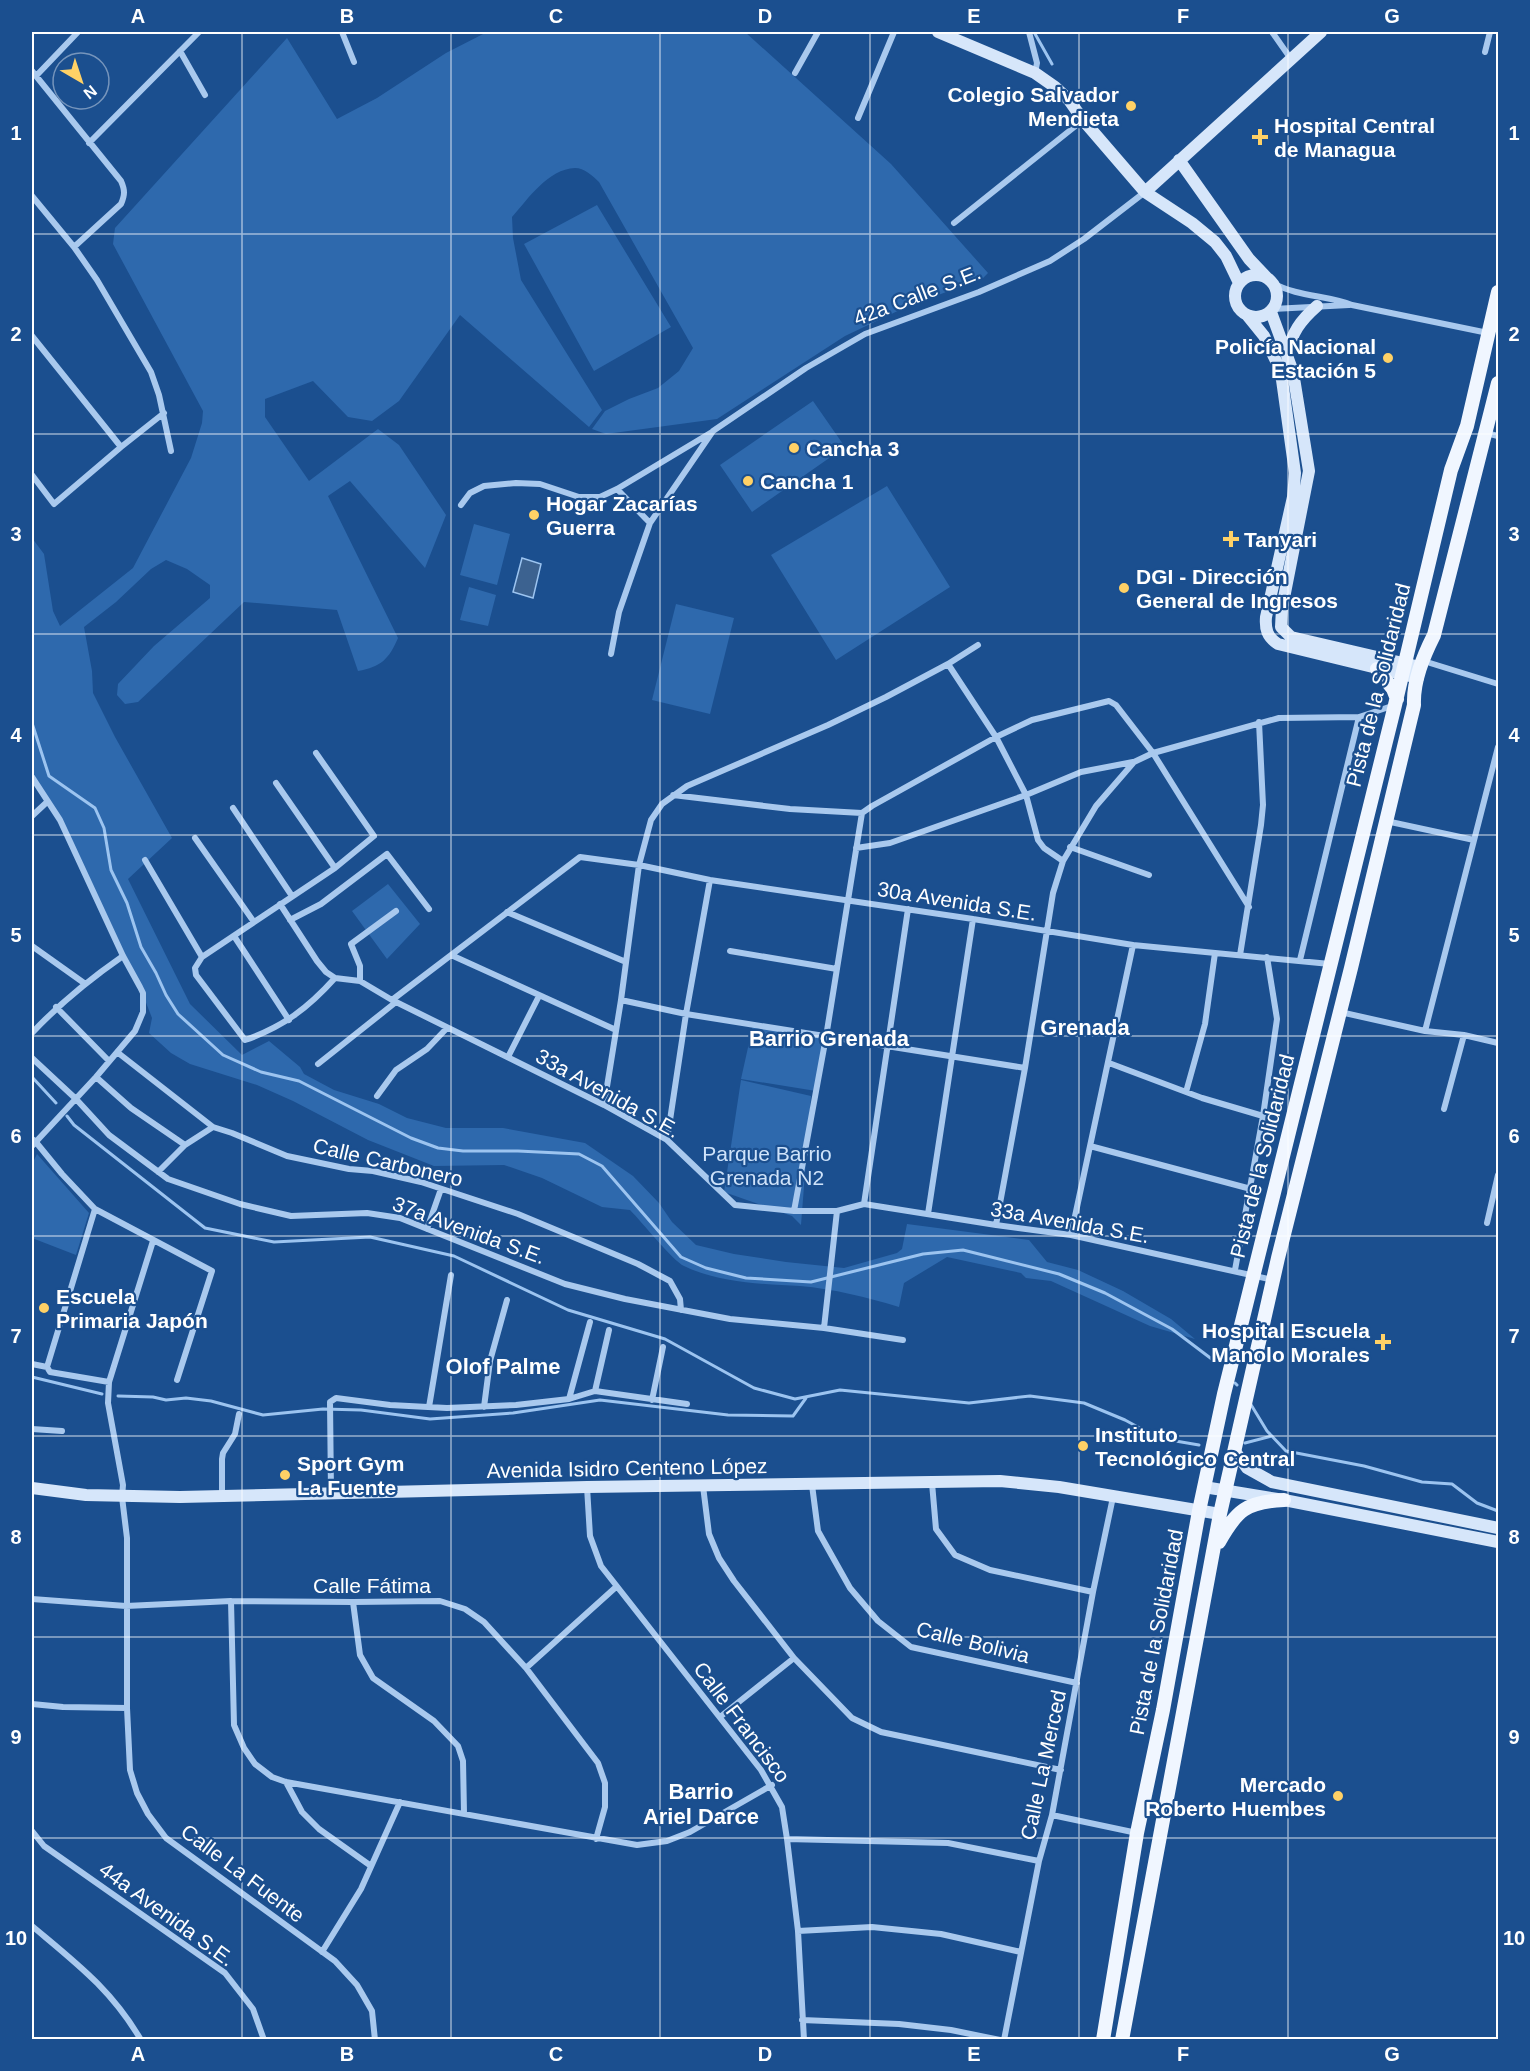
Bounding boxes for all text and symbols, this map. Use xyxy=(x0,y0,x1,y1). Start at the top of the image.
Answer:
text: A xyxy=(131,5,145,27)
text: B xyxy=(340,5,354,27)
text: C xyxy=(549,5,563,27)
text: D xyxy=(758,5,772,27)
text: E xyxy=(967,5,981,27)
text: F xyxy=(1177,5,1189,27)
text: G xyxy=(1384,5,1400,27)
north arrow xyxy=(51,51,111,111)
text: N xyxy=(80,82,100,103)
place label: Colegio Salvador Mendieta xyxy=(947,83,1119,130)
marker: Colegio Salvador Mendieta xyxy=(1124,99,1138,113)
place label: Hospital Central de Managua xyxy=(1274,114,1435,161)
text: 1 xyxy=(10,122,22,144)
text: 1 xyxy=(1508,122,1520,144)
marker: Hospital Central de Managua xyxy=(1251,128,1269,146)
street label: 42a Calle S.E. xyxy=(850,260,984,330)
text: 2 xyxy=(10,323,22,345)
text: 2 xyxy=(1508,323,1520,345)
place label: Policía Nacional Estación 5 xyxy=(1215,335,1376,382)
marker: Policía Nacional Estación 5 xyxy=(1381,351,1395,365)
place label: Cancha 3 xyxy=(806,437,899,460)
marker: Cancha 3 xyxy=(787,441,801,455)
place label: Cancha 1 xyxy=(760,470,854,493)
marker: Cancha 1 xyxy=(741,474,755,488)
place label: Hogar Zacarías Guerra xyxy=(546,492,698,539)
marker: Hogar Zacarías Guerra xyxy=(527,508,541,522)
text: 3 xyxy=(10,523,22,545)
text: 3 xyxy=(1508,523,1520,545)
place label: Tanyari xyxy=(1244,528,1317,551)
marker: Tanyari xyxy=(1222,530,1240,548)
place label: DGI - Dirección General de Ingresos xyxy=(1136,565,1338,612)
marker: DGI - Dirección General de Ingresos xyxy=(1117,581,1131,595)
street label: Pista de la Solidaridad xyxy=(1342,581,1414,789)
text: 4 xyxy=(10,724,22,746)
text: 4 xyxy=(1508,724,1520,746)
street label: 30a Avenida S.E. xyxy=(876,877,1038,925)
text: 5 xyxy=(10,924,22,946)
text: 5 xyxy=(1508,924,1520,946)
district label: Grenada xyxy=(1040,1015,1130,1040)
district label: Barrio Grenada xyxy=(749,1026,910,1051)
street label: 33a Avenida S.E. xyxy=(532,1044,684,1142)
street label: Pista de la Solidaridad xyxy=(1226,1052,1298,1260)
text: 6 xyxy=(10,1125,22,1147)
text: 6 xyxy=(1508,1125,1520,1147)
street label: Calle Carbonero xyxy=(311,1134,465,1190)
park label: Parque Barrio Grenada N2 xyxy=(702,1142,832,1189)
street label: 37a Avenida S.E. xyxy=(390,1192,548,1268)
street label: 33a Avenida S.E. xyxy=(989,1197,1151,1247)
place label: Escuela Primaria Japón xyxy=(56,1285,208,1332)
marker: Escuela Primaria Japón xyxy=(37,1301,51,1315)
place label: Hospital Escuela Manolo Morales xyxy=(1202,1319,1370,1366)
text: 7 xyxy=(10,1325,22,1347)
text: 7 xyxy=(1508,1325,1520,1347)
marker: Hospital Escuela Manolo Morales xyxy=(1374,1333,1392,1351)
district label: Olof Palme xyxy=(446,1354,560,1379)
place label: Instituto Tecnológico Central xyxy=(1095,1423,1295,1470)
marker: Instituto Tecnológico Central xyxy=(1076,1439,1090,1453)
place label: Sport Gym La Fuente xyxy=(297,1452,404,1499)
street label: Avenida Isidro Centeno López xyxy=(486,1454,768,1482)
marker: Sport Gym La Fuente xyxy=(278,1468,292,1482)
text: 8 xyxy=(10,1526,22,1548)
text: 8 xyxy=(1508,1526,1520,1548)
street label: Pista de la Solidaridad xyxy=(1125,1527,1187,1737)
street label: Calle Fátima xyxy=(313,1574,431,1597)
street label: Calle Bolivia xyxy=(914,1617,1032,1667)
street label: Calle Francisco xyxy=(689,1657,795,1787)
street label: Calle La Merced xyxy=(1016,1688,1070,1842)
text: 9 xyxy=(10,1726,22,1748)
text: 9 xyxy=(1508,1726,1520,1748)
place label: Mercado Roberto Huembes xyxy=(1145,1773,1326,1820)
district label: Barrio Ariel Darce xyxy=(643,1779,759,1829)
marker: Mercado Roberto Huembes xyxy=(1331,1789,1345,1803)
street label: Calle La Fuente xyxy=(177,1819,309,1927)
street label: 44a Avenida S.E. xyxy=(95,1857,239,1971)
text: 10 xyxy=(5,1927,27,1949)
text: 10 xyxy=(1503,1927,1525,1949)
text: A xyxy=(131,2043,145,2065)
text: B xyxy=(340,2043,354,2065)
text: C xyxy=(549,2043,563,2065)
text: D xyxy=(758,2043,772,2065)
text: E xyxy=(967,2043,981,2065)
text: F xyxy=(1177,2043,1189,2065)
text: G xyxy=(1384,2043,1400,2065)

